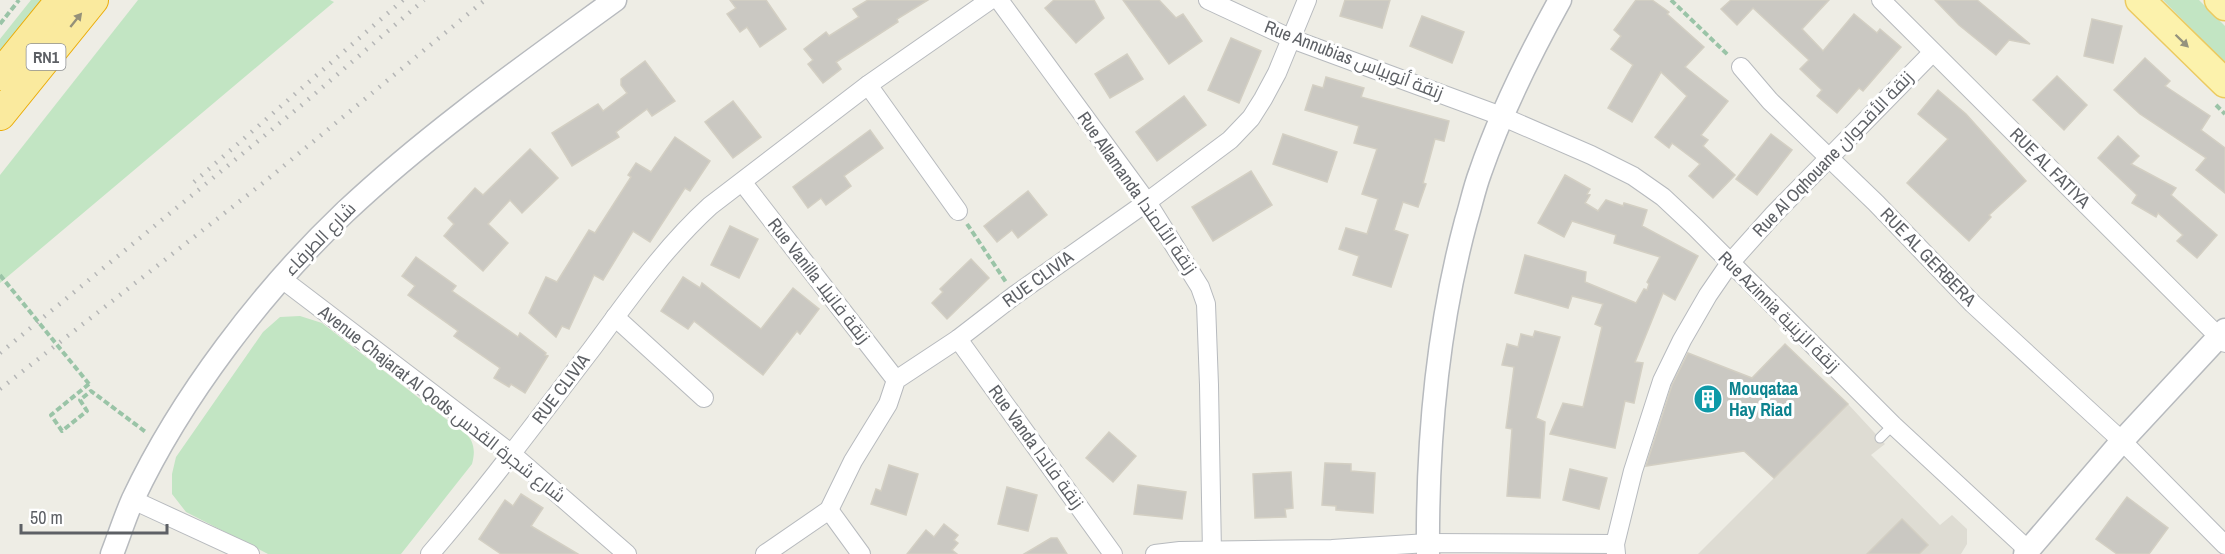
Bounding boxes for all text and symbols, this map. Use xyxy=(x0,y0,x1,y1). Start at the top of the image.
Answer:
one-way arrow xyxy=(70,12,83,28)
street label: Rue Annubias زنقة أنوبياس xyxy=(1261,14,1447,105)
one-way arrow xyxy=(2174,33,2188,47)
road number: RN1 xyxy=(26,44,66,70)
street label: Rue Al Oqhouane زنقة الأقحوان xyxy=(1747,65,1919,242)
street label: Rue Allamanda زنقة الألمندا xyxy=(1072,106,1203,279)
street label: RUE AL FATIYA xyxy=(2004,122,2096,214)
street label: شارع الطرفاء xyxy=(278,196,361,281)
street label: RUE AL GERBERA xyxy=(1875,202,1982,312)
street label: Rue Vanilla زنقة فانيلا xyxy=(762,213,876,349)
street label: RUE CLIVIA xyxy=(997,244,1078,313)
street label: Rue Azinnia زنقة الزينية xyxy=(1713,245,1846,378)
street label: Avenue Chajarat Al Qods شارع شجرة القدس xyxy=(313,299,571,508)
street label: RUE CLIVIA xyxy=(526,348,595,429)
place label: Mouqataa Hay Riad xyxy=(1729,376,1799,422)
street label: Rue Vanda زنقة فاندا xyxy=(983,380,1090,514)
building icon: Mouqataa Hay Riad xyxy=(1692,383,1724,415)
scale bar xyxy=(21,497,166,535)
text: 50 m xyxy=(30,505,63,530)

